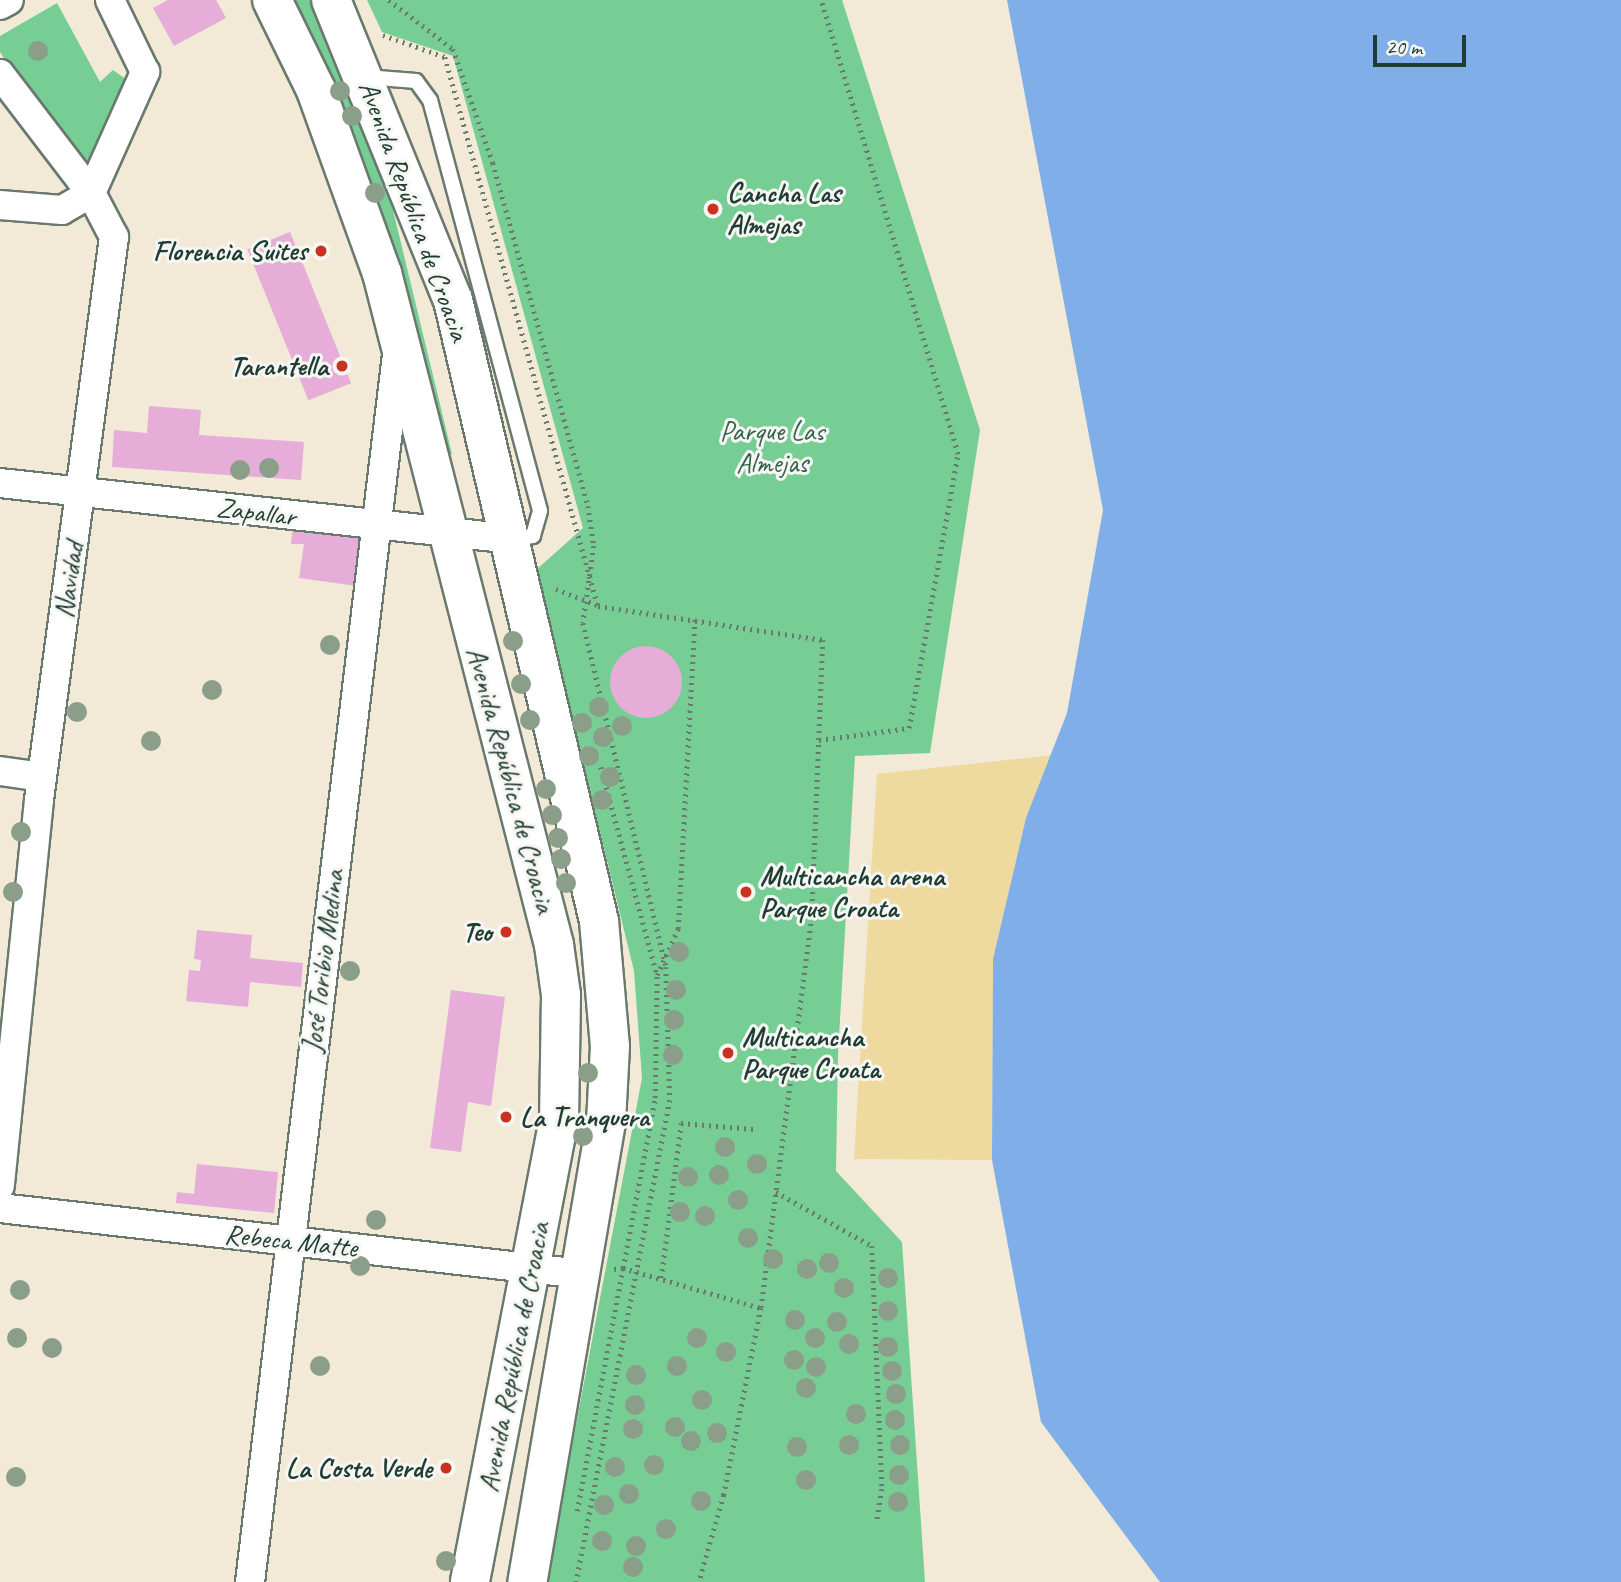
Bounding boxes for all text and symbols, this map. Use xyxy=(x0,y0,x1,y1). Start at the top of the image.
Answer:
scale bar xyxy=(1376,21,1469,65)
text: 20 m xyxy=(1386,34,1422,60)
street label: Avenida República de Croacia xyxy=(351,77,477,345)
place label: Cancha Las Almejas xyxy=(727,176,841,242)
marker: Cancha Las Almejas xyxy=(705,201,721,217)
place label: Florencia Suites xyxy=(153,234,307,268)
marker: Florencia Suites xyxy=(313,243,329,259)
place label: Tarantella xyxy=(230,349,328,383)
marker: Tarantella xyxy=(334,358,350,374)
park label: Parque Las Almejas xyxy=(720,414,824,480)
street label: Zapallar xyxy=(215,491,297,533)
street label: Navidad xyxy=(47,540,91,620)
street label: Avenida República de Croacia xyxy=(459,644,563,916)
place label: Multicancha arena Parque Croata xyxy=(760,859,945,925)
street label: José Toribio Medina xyxy=(295,868,351,1054)
marker: Multicancha arena Parque Croata xyxy=(738,884,754,900)
place label: Teo xyxy=(462,915,492,949)
marker: Teo xyxy=(498,924,514,940)
place label: Multicancha Parque Croata xyxy=(742,1020,880,1086)
marker: Multicancha Parque Croata xyxy=(720,1045,736,1061)
place label: La Tranquera xyxy=(520,1100,650,1134)
marker: La Tranquera xyxy=(498,1109,514,1125)
street label: Rebeca Matte xyxy=(223,1217,359,1265)
street label: Avenida República de Croacia xyxy=(471,1220,557,1494)
place label: La Costa Verde xyxy=(287,1451,432,1485)
marker: La Costa Verde xyxy=(438,1460,454,1476)

